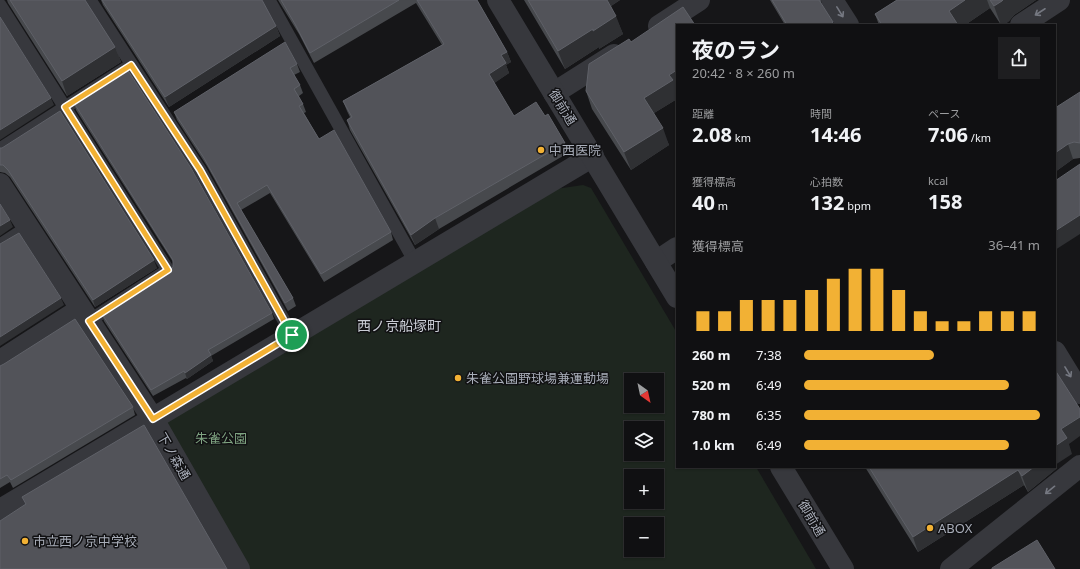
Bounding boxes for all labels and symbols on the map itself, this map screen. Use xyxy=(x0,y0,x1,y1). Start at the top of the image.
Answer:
one-way arrow xyxy=(836,7,844,18)
one-way arrow xyxy=(1034,9,1046,17)
street label: 御前通 xyxy=(545,86,581,128)
place label: 中西医院 xyxy=(549,141,601,159)
marker: 中西医院 xyxy=(536,145,546,155)
district label: 西ノ京船塚町 xyxy=(357,316,441,335)
pin xyxy=(275,318,309,352)
one-way arrow xyxy=(1064,366,1072,378)
place label: 朱雀公園野球場兼運動場 xyxy=(466,369,609,387)
marker: 朱雀公園野球場兼運動場 xyxy=(453,373,463,383)
north arrow xyxy=(624,373,664,413)
street label: 下ノ森通 xyxy=(153,429,195,483)
park label: 朱雀公園 xyxy=(195,429,247,447)
one-way arrow xyxy=(1044,486,1055,495)
street label: 御前通 xyxy=(794,497,830,539)
place label: ABOX xyxy=(938,519,973,537)
marker: ABOX xyxy=(925,523,935,533)
place label: 市立西ノ京中学校 xyxy=(33,532,137,550)
marker: 市立西ノ京中学校 xyxy=(20,536,30,546)

